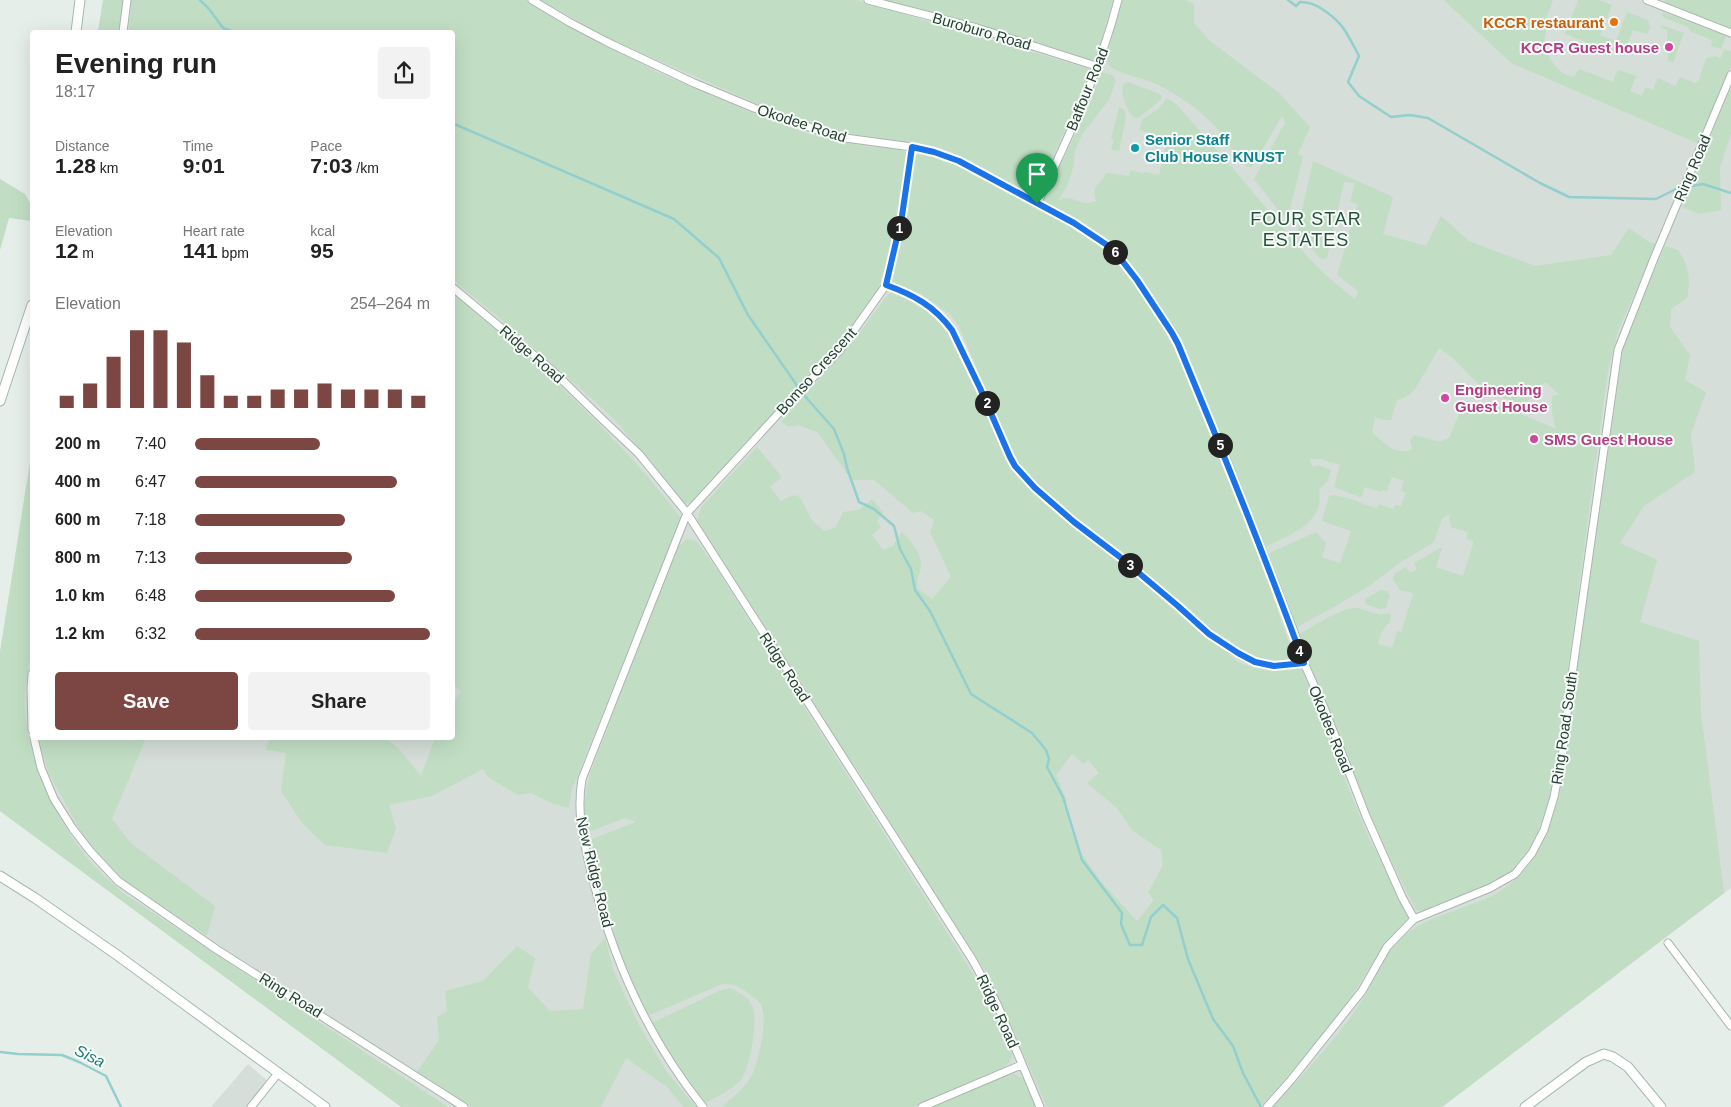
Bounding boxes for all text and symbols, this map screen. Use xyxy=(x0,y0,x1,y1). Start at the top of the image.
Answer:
street label: Buroburo Road xyxy=(931,9,1033,53)
place label: KCCR restaurant xyxy=(1483,14,1604,31)
marker: KCCR restaurant xyxy=(1608,16,1620,28)
place label: KCCR Guest house xyxy=(1521,39,1659,56)
marker: KCCR Guest house xyxy=(1663,41,1675,53)
street label: Baffour Road xyxy=(1063,45,1111,133)
button: share xyxy=(378,47,430,99)
text: Evening run xyxy=(55,48,217,79)
text: 18:17 xyxy=(55,83,95,100)
street label: Okodee Road xyxy=(755,101,849,145)
place label: Senior Staff Club House KNUST xyxy=(1145,131,1284,165)
street label: Ring Road xyxy=(1670,132,1714,204)
text: Distance xyxy=(55,138,109,154)
text: Time xyxy=(183,138,213,154)
text: Pace xyxy=(310,138,342,154)
marker: Senior Staff Club House KNUST xyxy=(1129,142,1141,154)
pin xyxy=(1016,153,1058,204)
text: 1.28 xyxy=(55,154,96,177)
text: 9:01 xyxy=(183,154,225,177)
text: 7:03 xyxy=(310,154,352,177)
text: km xyxy=(96,160,118,176)
text: /km xyxy=(352,160,379,176)
icon: arrive xyxy=(1023,160,1051,188)
district label: FOUR STAR ESTATES xyxy=(1250,209,1362,250)
pin: 1 xyxy=(886,216,912,240)
text: 1 xyxy=(896,220,903,236)
text: Elevation xyxy=(55,223,113,239)
text: Heart rate xyxy=(183,223,245,239)
text: kcal xyxy=(310,223,335,239)
text: 12 xyxy=(55,239,78,262)
text: 141 xyxy=(183,239,218,262)
text: 95 xyxy=(310,239,334,262)
pin: 6 xyxy=(1102,240,1128,264)
text: 6 xyxy=(1112,244,1119,260)
text: m xyxy=(78,245,94,261)
text: bpm xyxy=(218,245,249,261)
text: Elevation xyxy=(55,295,121,312)
text: 254–264 m xyxy=(350,295,430,312)
street label: Ridge Road xyxy=(497,322,567,386)
street label: Bomso Crescent xyxy=(773,323,860,418)
place label: Engineering Guest House xyxy=(1455,381,1548,415)
pin: 2 xyxy=(974,390,1000,416)
marker: Engineering Guest House xyxy=(1439,392,1451,404)
text: 2 xyxy=(984,395,991,411)
place label: SMS Guest House xyxy=(1544,431,1673,448)
pin: 5 xyxy=(1208,432,1232,458)
marker: SMS Guest House xyxy=(1528,433,1540,445)
text: 200 m xyxy=(55,435,100,452)
text: 7:40 xyxy=(135,435,166,452)
text: 5 xyxy=(1217,437,1224,453)
text: 400 m xyxy=(55,473,100,490)
text: 6:47 xyxy=(135,473,166,490)
text: 600 m xyxy=(55,511,100,528)
text: 7:18 xyxy=(135,511,166,528)
text: 800 m xyxy=(55,549,100,566)
text: 7:13 xyxy=(135,549,166,566)
pin: 3 xyxy=(1118,552,1142,578)
text: 3 xyxy=(1127,557,1134,573)
text: 1.0 km xyxy=(55,587,105,604)
text: 6:48 xyxy=(135,587,166,604)
text: 1.2 km xyxy=(55,625,105,642)
text: 6:32 xyxy=(135,625,166,642)
street label: Ridge Road xyxy=(756,629,814,705)
pin: 4 xyxy=(1286,638,1312,664)
text: 4 xyxy=(1296,643,1303,659)
street label: Ring Road South xyxy=(1548,670,1580,786)
button: Save xyxy=(55,672,238,730)
button: Share xyxy=(248,672,430,730)
street label: Okodee Road xyxy=(1306,683,1356,775)
street label: New Ridge Road xyxy=(573,815,617,929)
street label: Ring Road xyxy=(256,969,326,1021)
street label: Ridge Road xyxy=(974,972,1022,1050)
water label: Sisa xyxy=(72,1042,108,1071)

